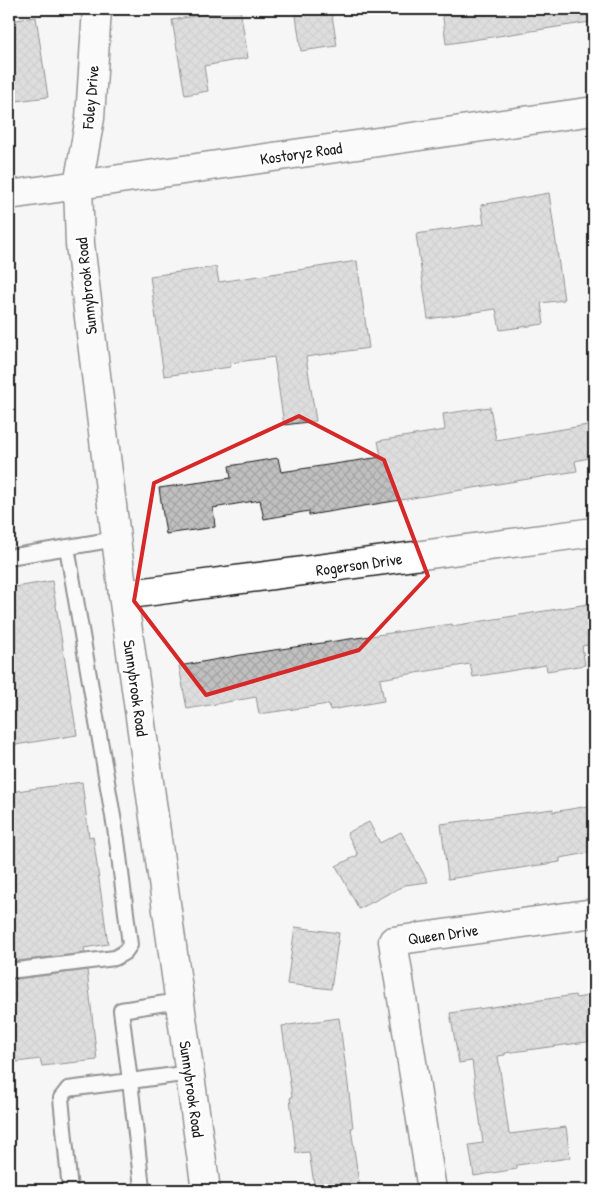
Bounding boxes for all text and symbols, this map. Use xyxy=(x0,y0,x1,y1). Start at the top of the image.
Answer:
street label: Foley Drive xyxy=(76,64,104,131)
street label: Kostoryz Road xyxy=(259,136,343,170)
street label: Sunnybrook Road xyxy=(70,237,102,335)
street label: Rogerson Drive xyxy=(314,547,404,581)
street label: Sunnybrook Road xyxy=(118,638,154,738)
street label: Queen Drive xyxy=(406,918,480,950)
street label: Sunnybrook Road xyxy=(174,1039,210,1139)

